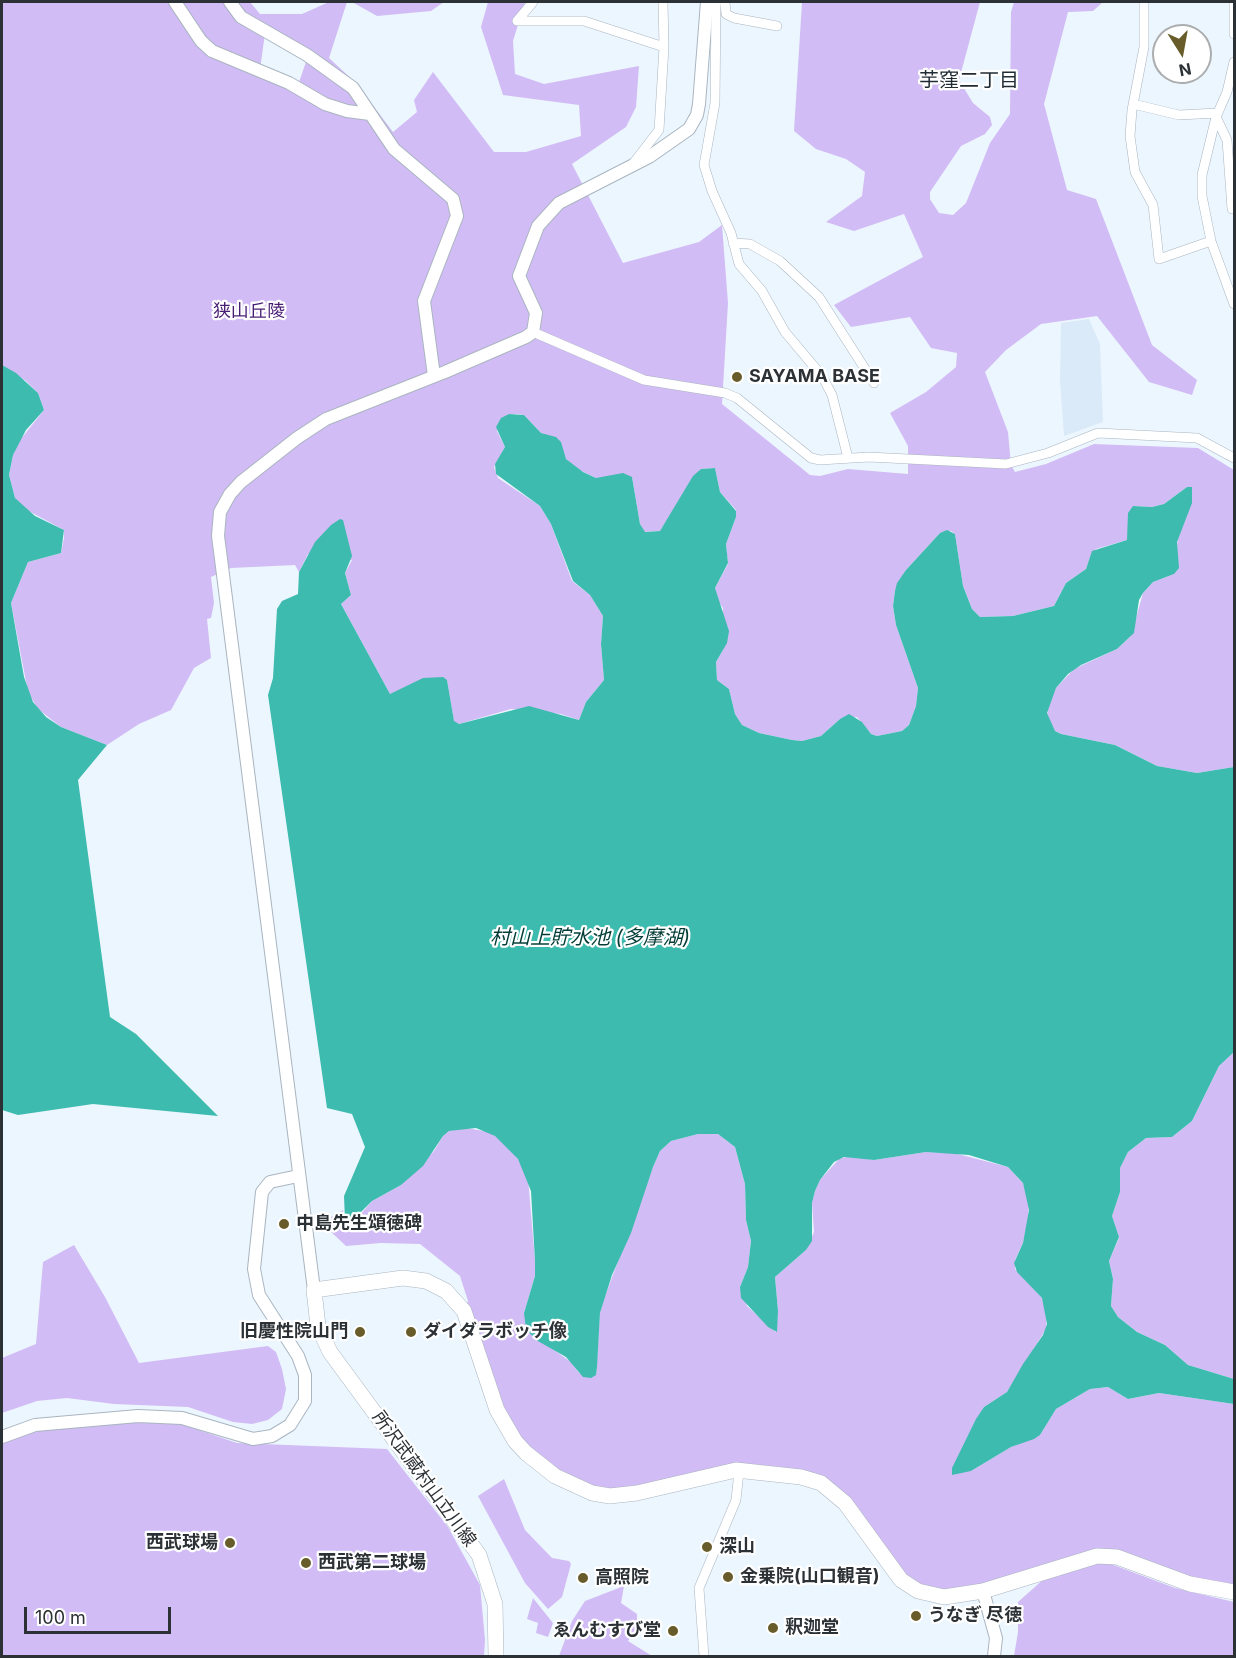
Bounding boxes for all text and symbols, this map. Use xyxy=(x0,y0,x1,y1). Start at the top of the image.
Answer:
north arrow xyxy=(1152,24,1212,84)
text: N xyxy=(1177,59,1193,81)
district label: 芋窪二丁目 xyxy=(919,69,1019,93)
park label: 狭山丘陵 xyxy=(213,301,285,323)
place label: SAYAMA BASE xyxy=(749,366,880,388)
marker: SAYAMA BASE xyxy=(730,370,744,384)
water label: 村山上貯水池 (多摩湖) xyxy=(490,926,690,950)
place label: 中島先生頌徳碑 xyxy=(296,1213,422,1235)
marker: 中島先生頌徳碑 xyxy=(277,1217,291,1231)
place label: 旧慶性院山門 xyxy=(240,1321,348,1343)
place label: ダイダラボッチ像 xyxy=(423,1321,567,1343)
marker: 旧慶性院山門 xyxy=(353,1325,367,1339)
marker: ダイダラボッチ像 xyxy=(404,1325,418,1339)
street label: 所沢武蔵村山立川線 xyxy=(368,1407,480,1551)
place label: 西武球場 xyxy=(146,1532,218,1554)
marker: 西武球場 xyxy=(223,1536,237,1550)
place label: 深山 xyxy=(719,1536,755,1558)
marker: 深山 xyxy=(700,1540,714,1554)
place label: 西武第二球場 xyxy=(318,1552,426,1574)
marker: 西武第二球場 xyxy=(299,1556,313,1570)
place label: 金乗院(山口観音) xyxy=(740,1566,880,1588)
place label: 高照院 xyxy=(595,1567,649,1589)
marker: 金乗院(山口観音) xyxy=(721,1570,735,1584)
marker: 高照院 xyxy=(576,1571,590,1585)
scale bar xyxy=(27,1595,174,1633)
place label: うなぎ 尽徳 xyxy=(928,1605,1022,1627)
text: 100 m xyxy=(35,1607,86,1628)
marker: うなぎ 尽徳 xyxy=(909,1609,923,1623)
place label: 釈迦堂 xyxy=(785,1617,839,1639)
place label: ゑんむすび堂 xyxy=(553,1620,661,1642)
marker: 釈迦堂 xyxy=(766,1621,780,1635)
marker: ゑんむすび堂 xyxy=(666,1624,680,1638)

